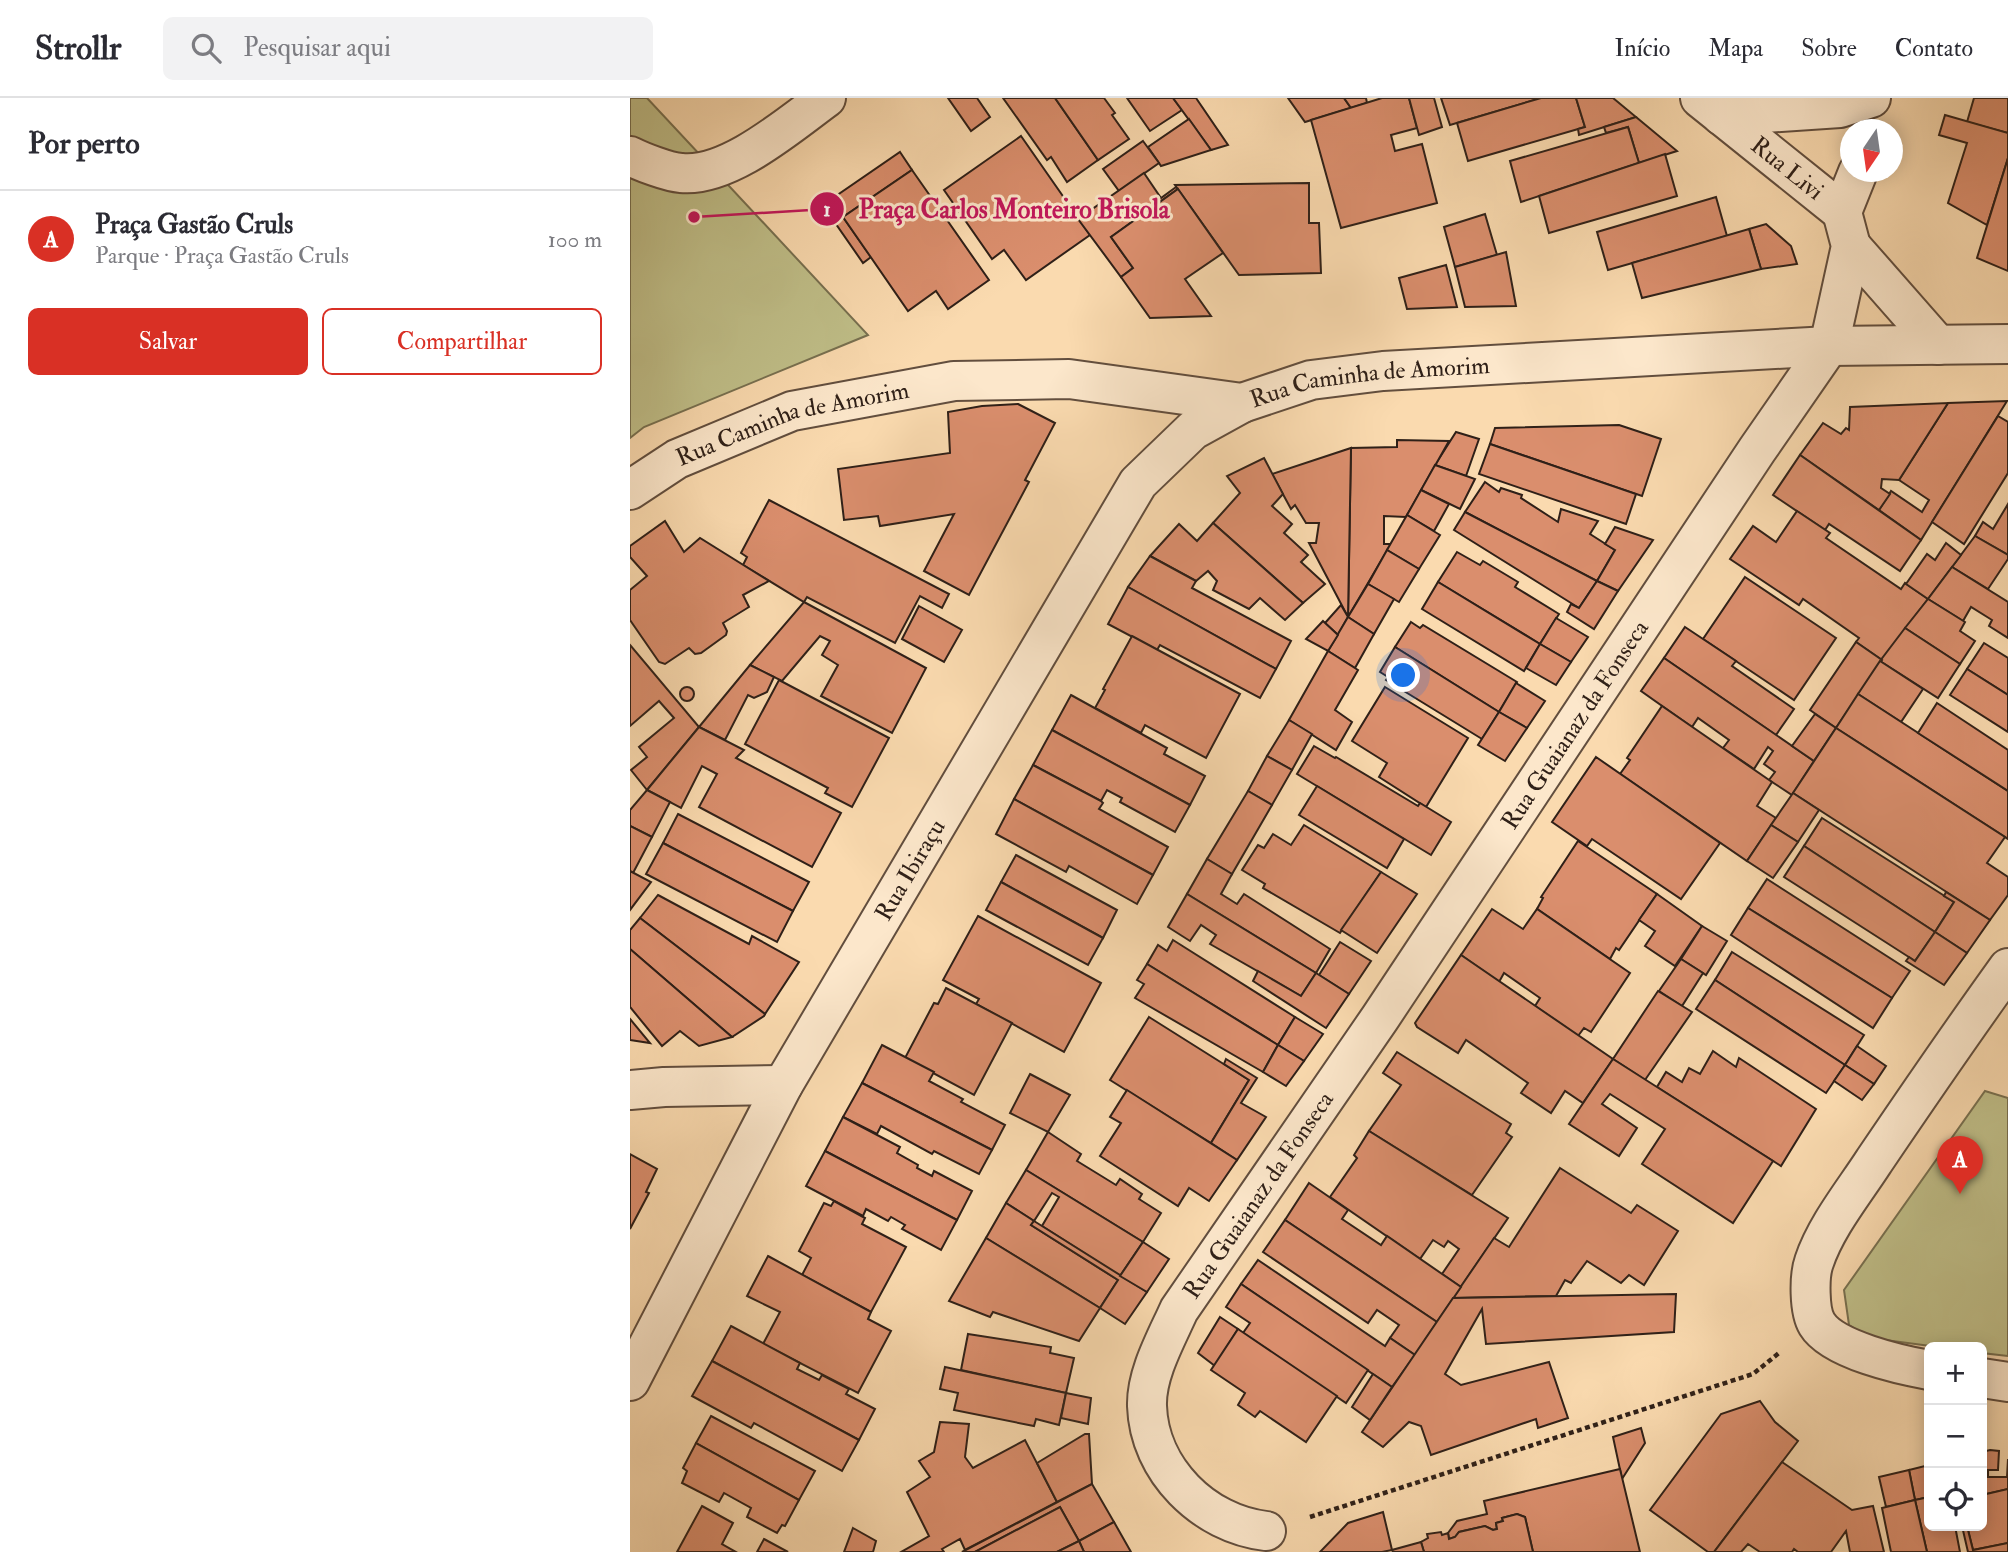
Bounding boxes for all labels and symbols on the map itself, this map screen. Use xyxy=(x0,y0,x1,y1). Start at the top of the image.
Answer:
north arrow xyxy=(1840,119,1903,182)
street label: Rua Livi xyxy=(1745,130,1830,207)
callout: Praça Carlos Monteiro Brisola xyxy=(810,186,1184,233)
text: Praça Carlos Monteiro Brisola xyxy=(858,194,1171,226)
text: 1 xyxy=(823,196,831,223)
street label: Rua Caminha de Amorim xyxy=(1246,350,1491,415)
street label: Rua Caminha de Amorim xyxy=(671,374,912,473)
street label: Rua Guaianaz da Fonseca xyxy=(1494,613,1656,835)
your location xyxy=(1386,658,1420,692)
street label: Rua Ibiraçu xyxy=(868,813,952,926)
street label: Rua Guaianaz da Fonseca xyxy=(1176,1084,1341,1305)
pin: A xyxy=(1937,1136,1983,1194)

